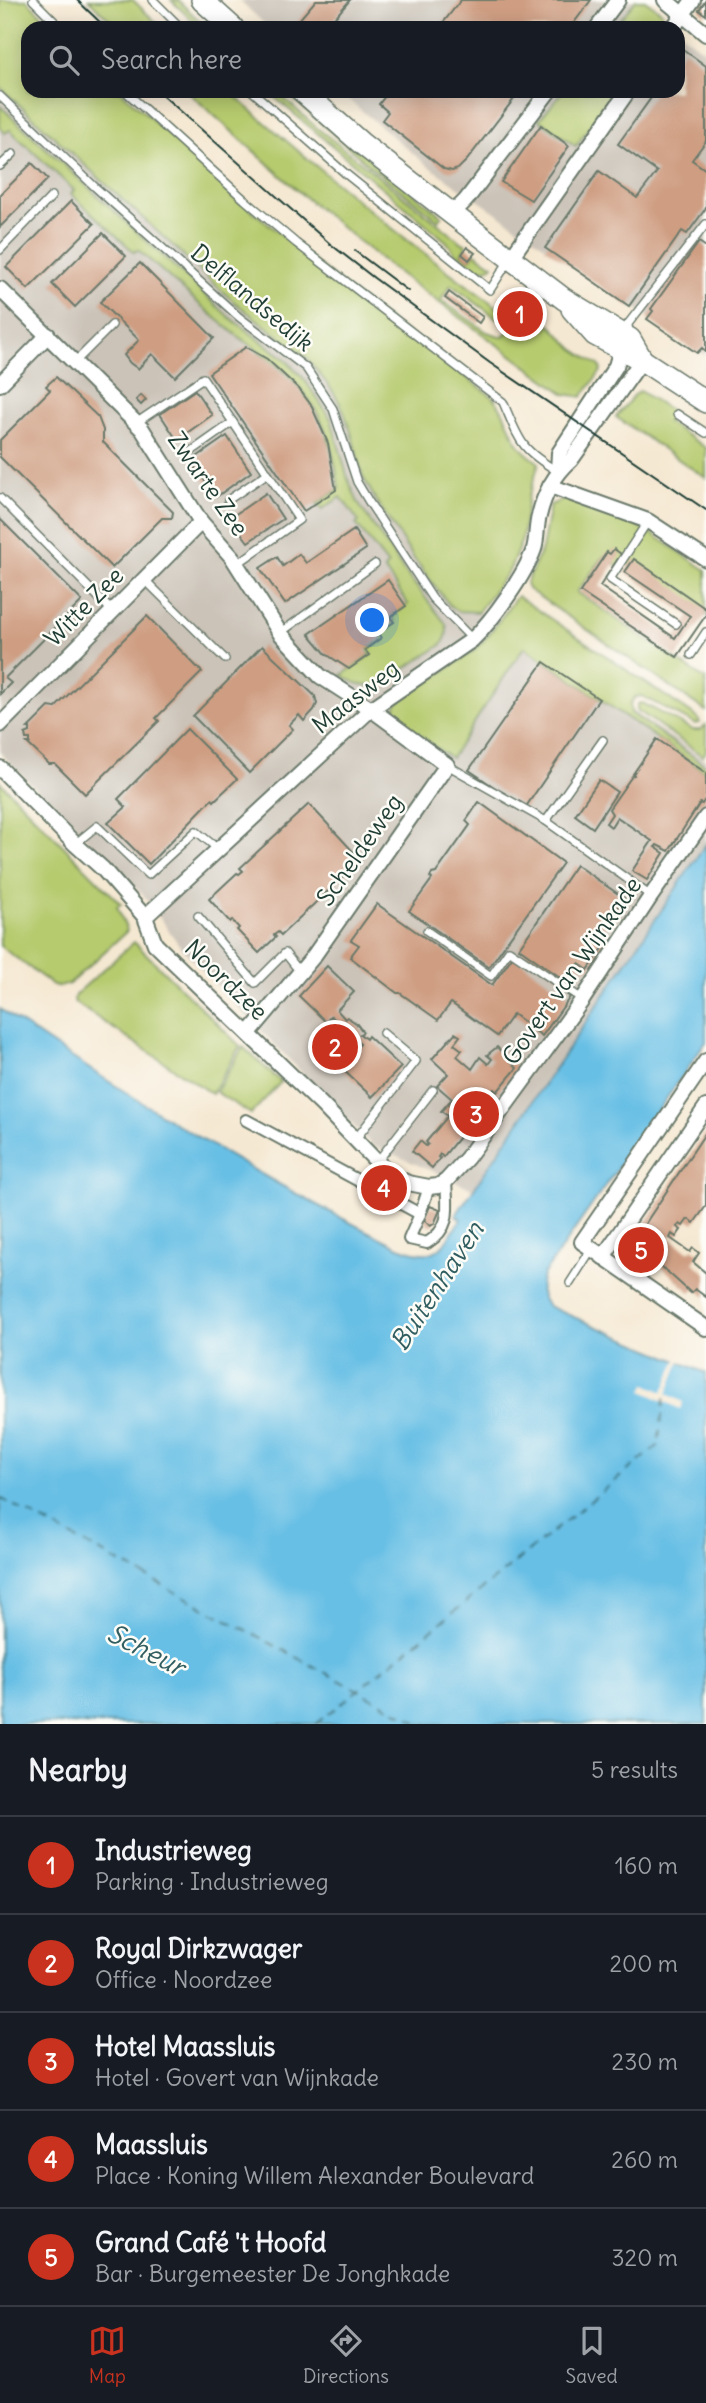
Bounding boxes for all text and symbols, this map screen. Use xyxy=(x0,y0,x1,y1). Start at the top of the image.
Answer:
search box xyxy=(21,21,685,98)
icon: search xyxy=(45,41,83,79)
text: Search here xyxy=(101,43,242,76)
street label: Delflandsedijk xyxy=(185,237,320,357)
pin: 1 xyxy=(497,288,543,340)
street label: Zwarte Zee xyxy=(162,426,256,541)
street label: Witte Zee xyxy=(37,560,129,652)
your location xyxy=(355,603,389,637)
street label: Maasweg xyxy=(306,653,405,740)
street label: Scheldeweg xyxy=(310,788,409,911)
street label: Govert van Wijnkade xyxy=(495,871,647,1070)
street label: Noordzee xyxy=(179,932,274,1026)
pin: 2 xyxy=(312,1021,358,1073)
pin: 3 xyxy=(453,1088,499,1140)
pin: 4 xyxy=(361,1162,407,1214)
water label: Buitenhaven xyxy=(383,1214,491,1356)
pin: 5 xyxy=(618,1224,664,1276)
water label: Scheur xyxy=(102,1616,193,1685)
text: Nearby xyxy=(28,1751,128,1789)
text: 5 results xyxy=(591,1755,678,1784)
text: Industrieweg xyxy=(95,1834,252,1867)
text: 1 xyxy=(46,1851,56,1880)
text: 160 m xyxy=(615,1851,678,1880)
text: Parking · Industrieweg xyxy=(95,1867,328,1896)
text: Royal Dirkzwager xyxy=(95,1932,302,1965)
text: 2 xyxy=(45,1949,57,1978)
text: 200 m xyxy=(609,1949,678,1978)
text: Office · Noordzee xyxy=(95,1965,272,1994)
text: Hotel Maassluis xyxy=(95,2030,275,2063)
text: 3 xyxy=(44,2047,58,2076)
text: 230 m xyxy=(612,2047,678,2076)
text: Hotel · Govert van Wijnkade xyxy=(95,2063,379,2092)
text: Maassluis xyxy=(95,2128,208,2161)
text: 4 xyxy=(44,2145,58,2174)
text: 260 m xyxy=(611,2145,678,2174)
text: Place · Koning Willem Alexander Boulevard xyxy=(95,2161,534,2190)
text: Grand Café 't Hoofd xyxy=(95,2226,326,2259)
text: 5 xyxy=(44,2243,58,2272)
text: 320 m xyxy=(612,2243,678,2272)
text: Bar · Burgemeester De Jonghkade xyxy=(95,2259,450,2288)
tab: Map xyxy=(88,2322,126,2388)
tab: Directions xyxy=(303,2322,389,2388)
tab: Saved xyxy=(566,2322,618,2388)

